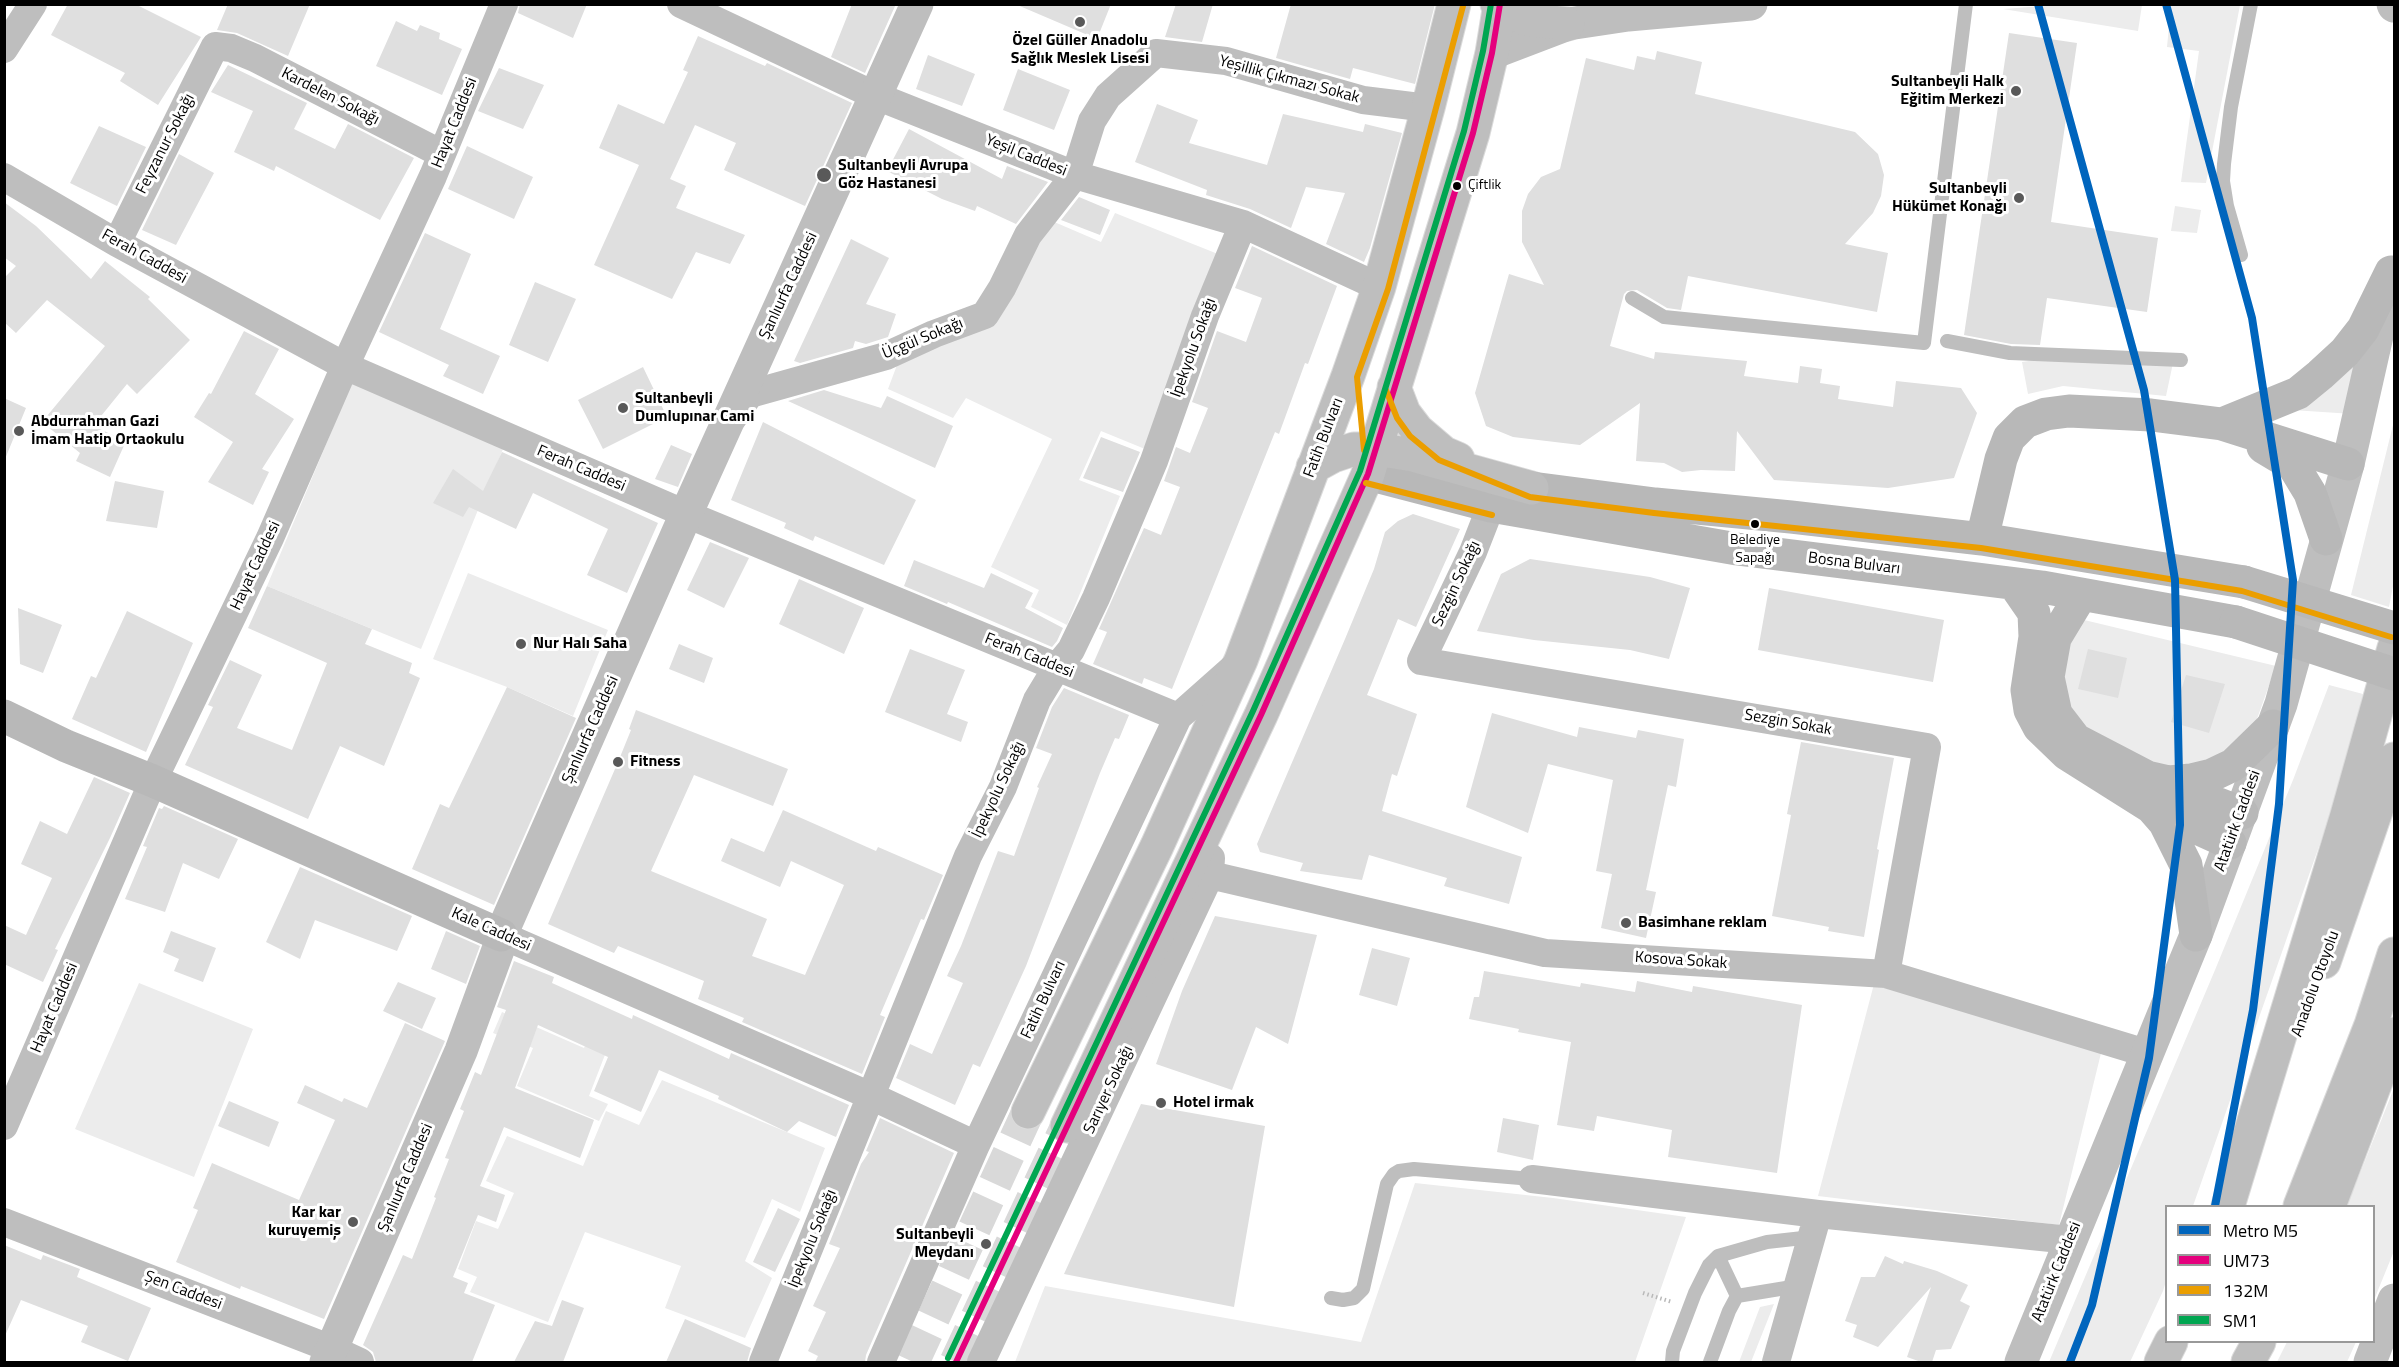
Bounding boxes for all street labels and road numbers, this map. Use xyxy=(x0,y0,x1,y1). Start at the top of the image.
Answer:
street label: Yeşillik Çıkmazı Sokak xyxy=(1217,52,1361,108)
street label: Kardelen Sokağı xyxy=(278,64,382,130)
street label: Hayat Caddesi xyxy=(428,75,482,171)
street label: Feyzanur Sokağı xyxy=(133,91,199,197)
street label: Yeşil Caddesi xyxy=(982,131,1070,181)
street label: Ferah Caddesi xyxy=(98,226,190,288)
street label: Şanlıurfa Caddesi xyxy=(756,229,822,343)
street label: İpekyolu Sokağı xyxy=(1167,296,1221,400)
street label: Üçgül Sokağı xyxy=(880,314,966,364)
street label: Fatih Bulvarı xyxy=(1300,395,1348,481)
street label: Ferah Caddesi xyxy=(534,442,628,496)
street label: Hayat Caddesi xyxy=(227,518,285,614)
street label: Sezgin Sokağı xyxy=(1429,538,1485,630)
street label: Bosna Bulvarı xyxy=(1807,549,1901,579)
street label: Ferah Caddesi xyxy=(982,629,1076,683)
street label: Şanlıurfa Caddesi xyxy=(559,673,623,787)
street label: Sezgin Sokak xyxy=(1743,706,1833,740)
street label: İpekyolu Sokağı xyxy=(968,739,1030,841)
street label: Atatürk Caddesi xyxy=(2211,768,2265,874)
street label: Kale Caddesi xyxy=(448,904,534,956)
street label: Anadolu Otoyolu xyxy=(2288,928,2344,1040)
street label: Kosova Sokak xyxy=(1634,948,1728,974)
street label: Fatih Bulvarı xyxy=(1018,958,1070,1042)
street label: Hayat Caddesi xyxy=(27,960,83,1056)
street label: Sarıyer Sokağı xyxy=(1080,1043,1138,1137)
street label: Şanlıurfa Caddesi xyxy=(374,1121,438,1235)
street label: İpekyolu Sokağı xyxy=(785,1187,841,1291)
street label: Atatürk Caddesi xyxy=(2028,1219,2086,1325)
street label: Şen Caddesi xyxy=(141,1267,225,1315)

